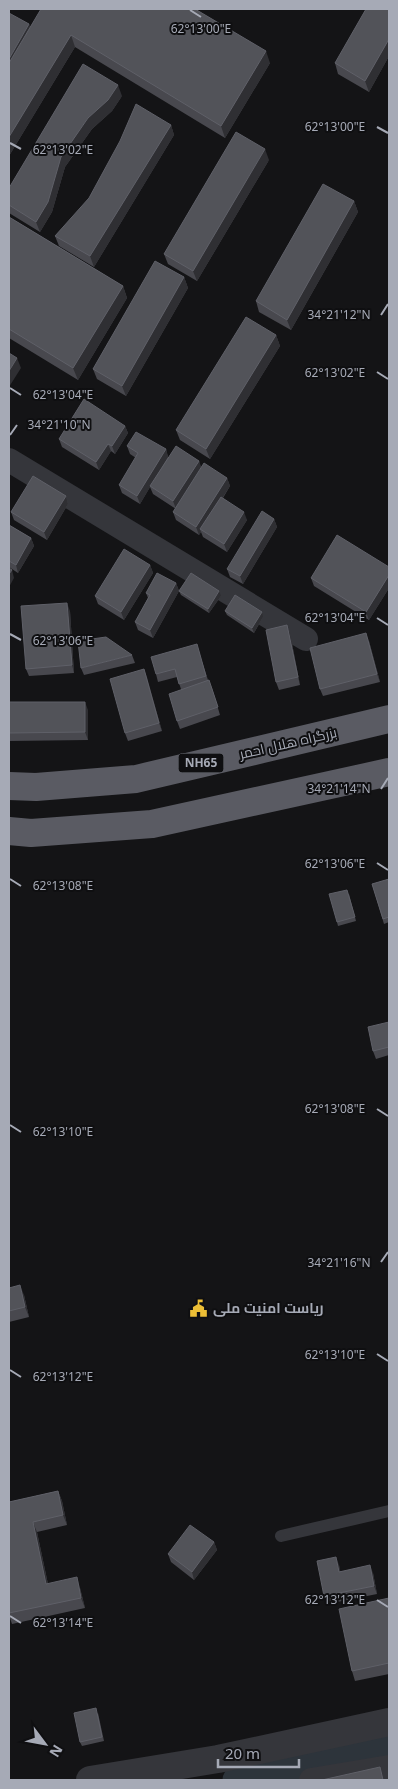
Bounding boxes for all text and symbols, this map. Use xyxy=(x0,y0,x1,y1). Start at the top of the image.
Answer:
text: 62°13'00"E xyxy=(171,20,231,37)
text: 62°13'00"E xyxy=(305,118,365,135)
text: 62°13'02"E xyxy=(33,141,93,158)
text: 34°21'12"N xyxy=(307,306,371,323)
text: 62°13'02"E xyxy=(305,364,365,381)
text: 62°13'04"E xyxy=(33,386,93,403)
text: 34°21'10"N xyxy=(27,416,91,433)
text: 62°13'04"E xyxy=(305,609,365,626)
text: 62°13'06"E xyxy=(33,632,93,649)
street label: بزرگراه هلال احمر xyxy=(236,722,339,763)
road number: NH65 xyxy=(178,754,224,772)
text: 34°21'14"N xyxy=(307,780,371,797)
text: 62°13'06"E xyxy=(305,855,365,872)
text: 62°13'08"E xyxy=(33,877,93,894)
text: 62°13'08"E xyxy=(305,1100,365,1117)
text: 62°13'10"E xyxy=(33,1123,93,1140)
text: 34°21'16"N xyxy=(307,1254,371,1271)
public building icon: ریاست امنیت ملی xyxy=(189,1298,209,1318)
place label: ریاست امنیت ملی xyxy=(213,1298,324,1317)
text: 62°13'10"E xyxy=(305,1346,365,1363)
text: 62°13'12"E xyxy=(33,1368,93,1385)
text: 62°13'12"E xyxy=(305,1591,365,1608)
text: 62°13'14"E xyxy=(33,1614,93,1631)
north arrow xyxy=(20,1719,70,1769)
scale bar xyxy=(218,1736,299,1768)
text: N xyxy=(45,1741,68,1761)
text: 20 m xyxy=(225,1743,260,1763)

